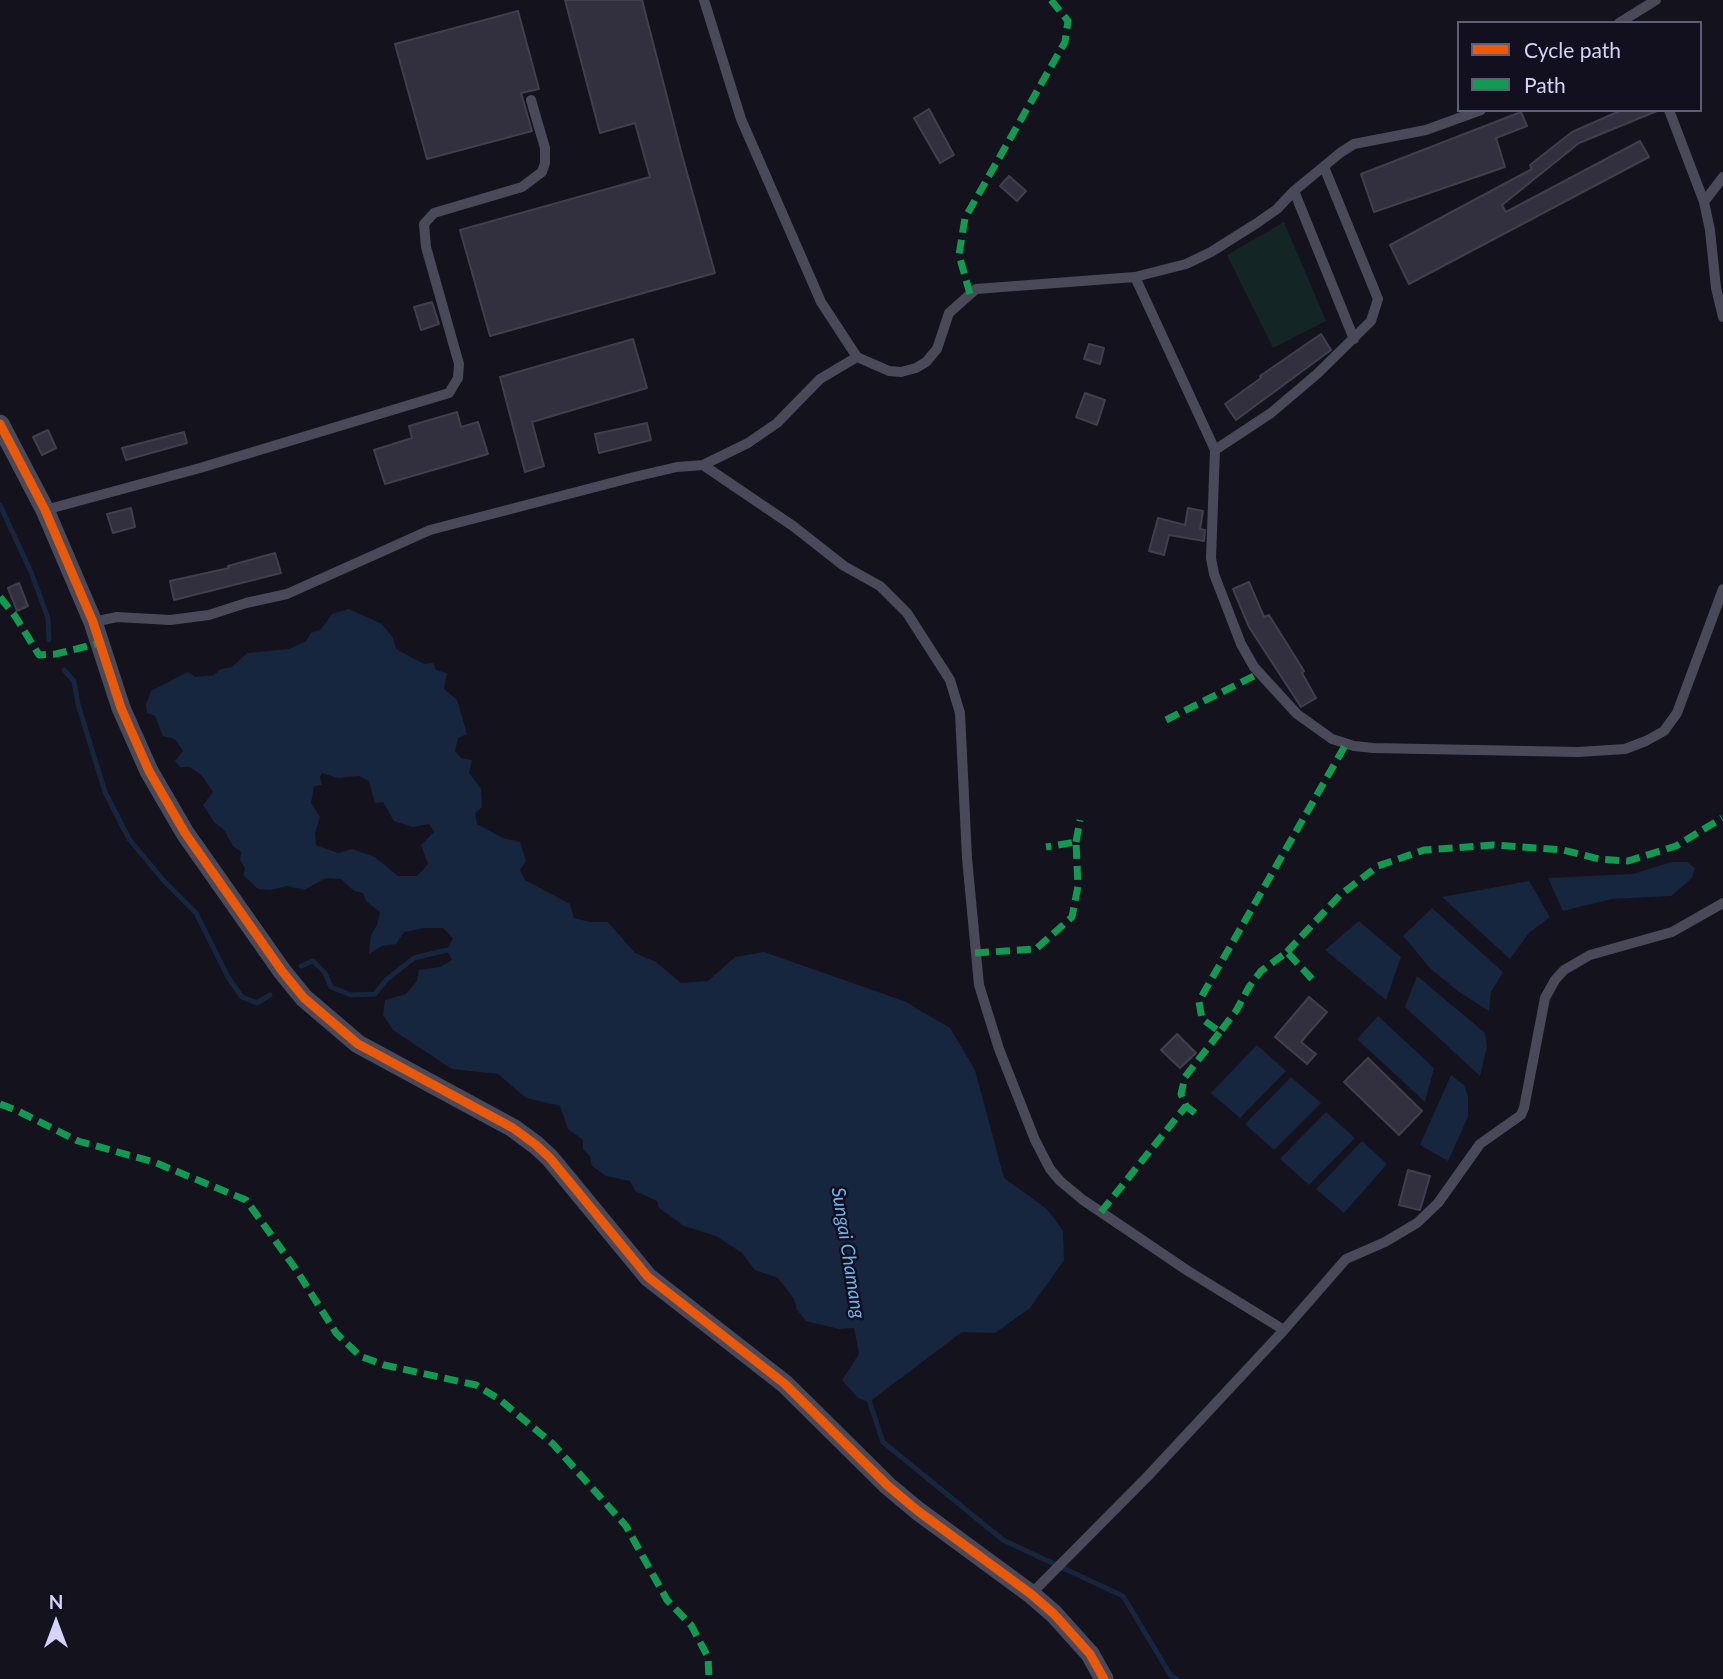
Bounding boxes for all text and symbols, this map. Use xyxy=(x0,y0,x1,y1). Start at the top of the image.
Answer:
legend xyxy=(1457,21,1702,112)
text: Cycle path xyxy=(1524,37,1621,62)
text: Path xyxy=(1524,72,1566,97)
water label: Sungai Chamang xyxy=(826,1186,870,1320)
north arrow xyxy=(21,1588,91,1658)
text: N xyxy=(49,1590,63,1613)

